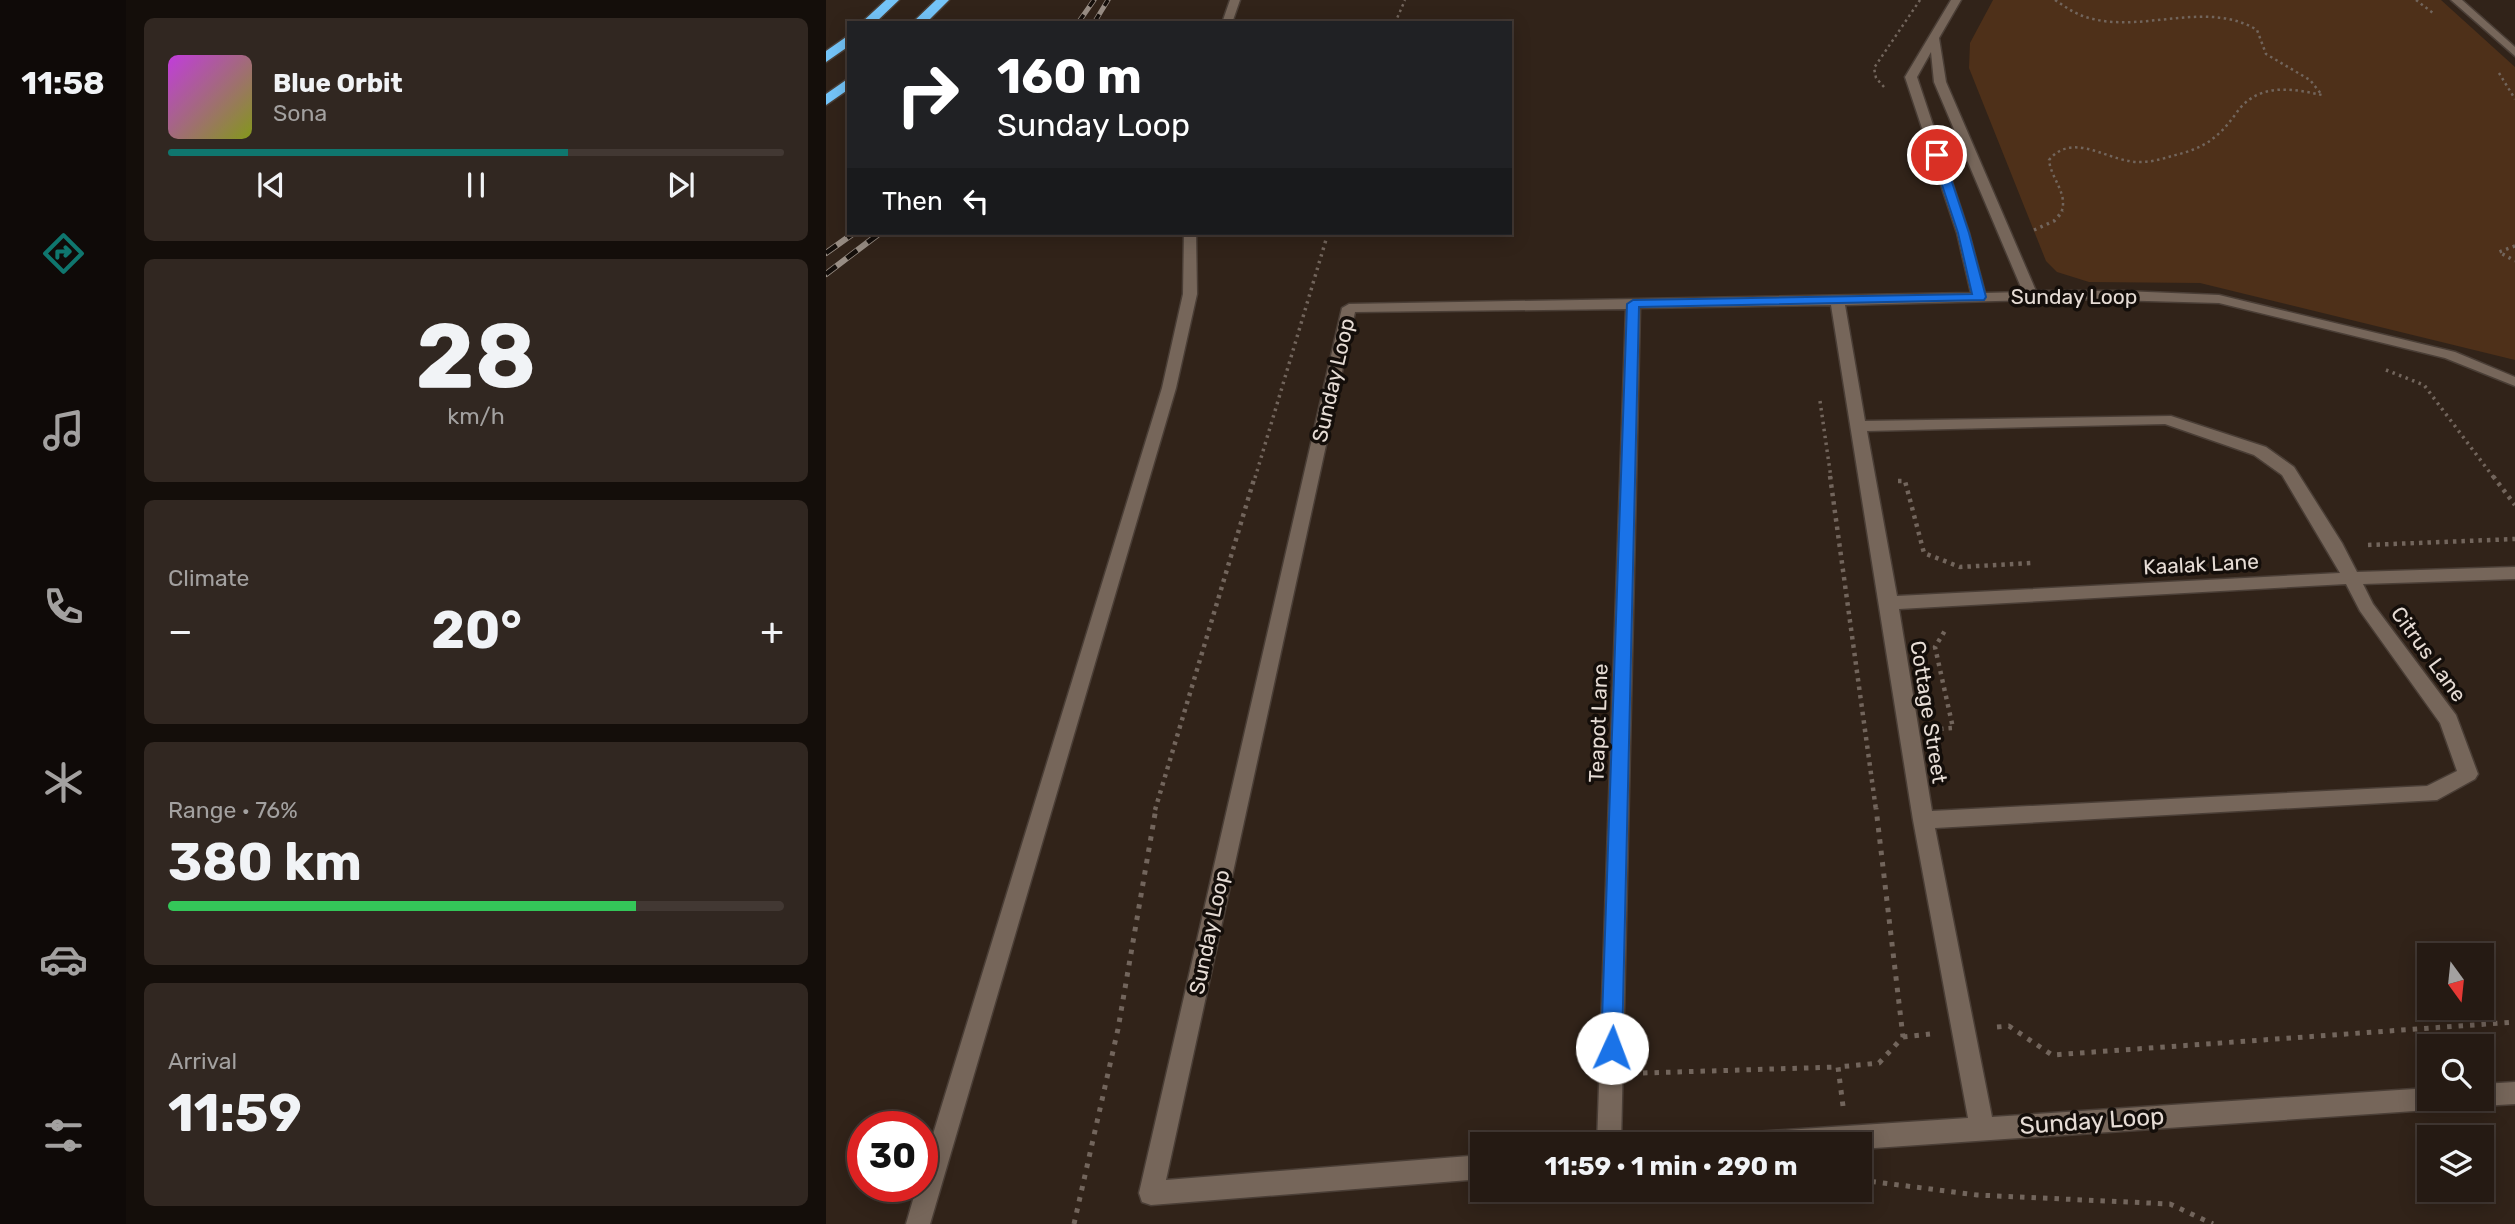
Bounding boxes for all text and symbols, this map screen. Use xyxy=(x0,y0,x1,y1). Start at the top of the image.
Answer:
text: 160 m xyxy=(997,47,1142,105)
icon: right xyxy=(882,49,973,140)
text: 11:58 xyxy=(21,64,105,102)
text: Blue Orbit xyxy=(273,68,403,99)
text: Sona xyxy=(273,99,327,127)
text: Sunday Loop xyxy=(997,106,1190,144)
pin xyxy=(1907,125,1967,185)
icon: arrive xyxy=(1918,136,1956,174)
icon: previous xyxy=(252,166,290,204)
icon: pause xyxy=(457,166,495,204)
icon: next xyxy=(662,166,700,204)
icon: left xyxy=(957,182,995,220)
text: Then xyxy=(882,186,943,217)
icon: directions xyxy=(39,229,88,278)
street label: Sunday Loop xyxy=(2011,284,2137,309)
text: 28 xyxy=(416,302,536,410)
street label: Sunday Loop xyxy=(1307,315,1359,445)
text: km/h xyxy=(447,402,505,430)
icon: music xyxy=(39,406,88,455)
street label: Kaalak Lane xyxy=(2142,548,2260,580)
text: Climate xyxy=(168,564,249,592)
icon: phone xyxy=(39,582,88,631)
text: 20° xyxy=(431,599,522,661)
street label: Citrus Lane xyxy=(2386,601,2472,707)
text: − xyxy=(168,608,193,654)
text: + xyxy=(760,608,784,654)
street label: Cottage Street xyxy=(1905,639,1953,785)
street label: Teapot Lane xyxy=(1583,663,1613,783)
icon: climate xyxy=(39,758,88,807)
text: Range · 76% xyxy=(168,796,298,824)
text: 380 km xyxy=(168,831,362,893)
street label: Sunday Loop xyxy=(1184,867,1234,997)
icon: car xyxy=(39,935,88,984)
north arrow xyxy=(2417,943,2494,1020)
map controls xyxy=(2417,943,2494,1202)
position arrow xyxy=(1575,1011,1649,1085)
button: search xyxy=(2417,1034,2494,1111)
text: Arrival xyxy=(168,1047,237,1075)
text: 11:59 xyxy=(168,1082,302,1144)
street label: Sunday Loop xyxy=(2019,1102,2165,1140)
icon: filters xyxy=(39,1111,88,1160)
speed limit sign: 30 xyxy=(847,1111,938,1202)
button: layers xyxy=(2417,1125,2494,1202)
text: 11:59 · 1 min · 290 m xyxy=(1544,1151,1798,1182)

